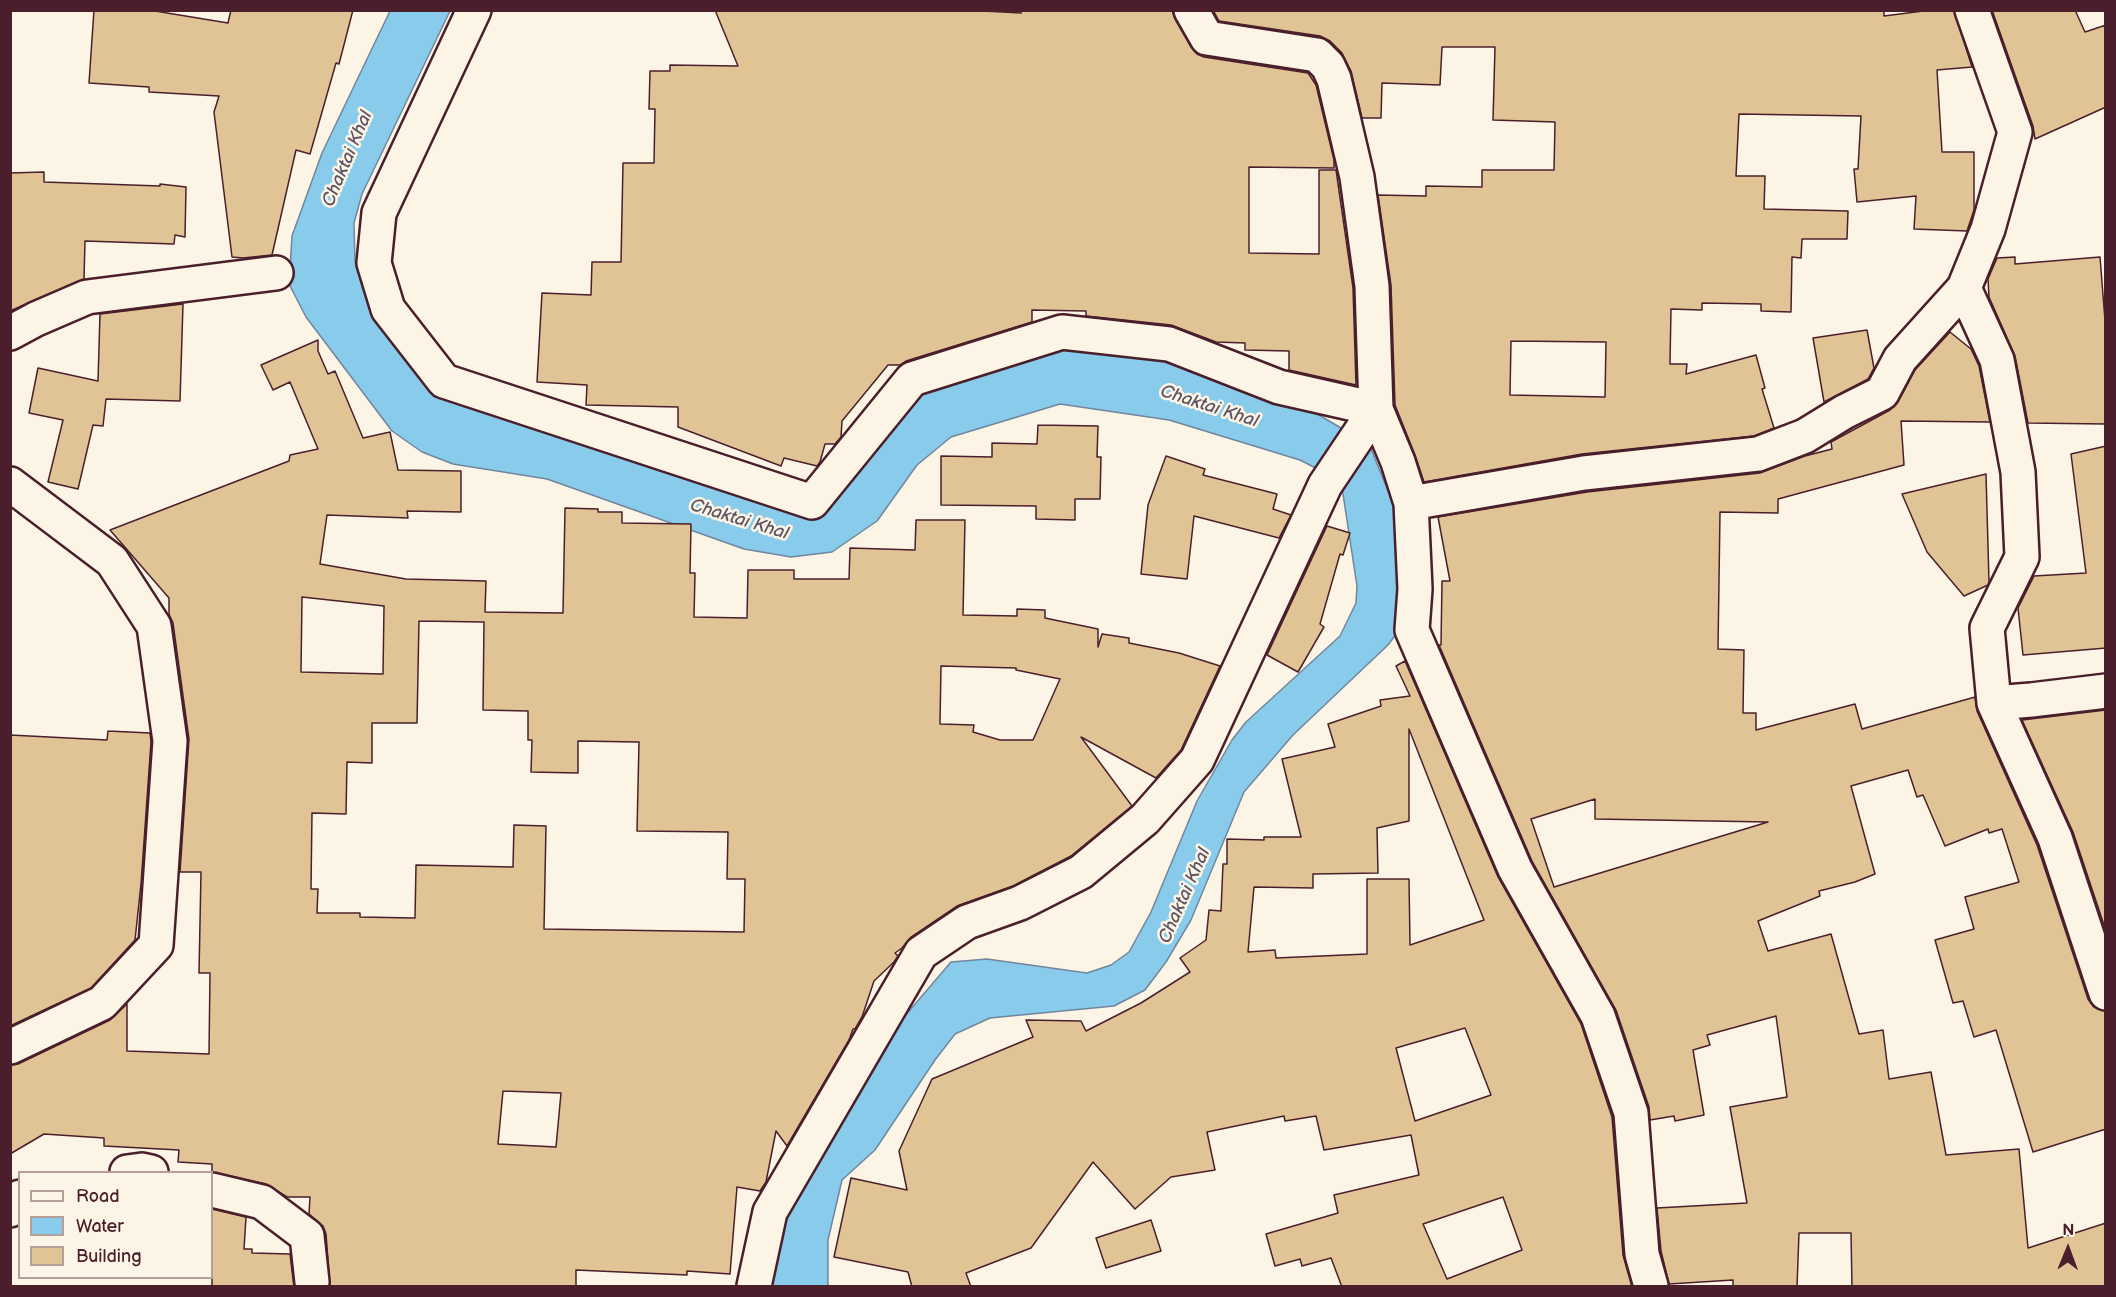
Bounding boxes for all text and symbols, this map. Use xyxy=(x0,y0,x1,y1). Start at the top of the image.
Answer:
water label: Chaktai Khal xyxy=(318,108,378,210)
water label: Chaktai Khal xyxy=(1157,381,1261,433)
water label: Chaktai Khal xyxy=(687,495,791,545)
water label: Chaktai Khal xyxy=(1154,845,1216,947)
legend xyxy=(18,1171,213,1279)
text: Road xyxy=(76,1186,120,1207)
text: Water xyxy=(76,1216,124,1237)
north arrow xyxy=(2038,1219,2098,1279)
text: N xyxy=(2062,1221,2075,1240)
text: Building xyxy=(76,1246,142,1267)

